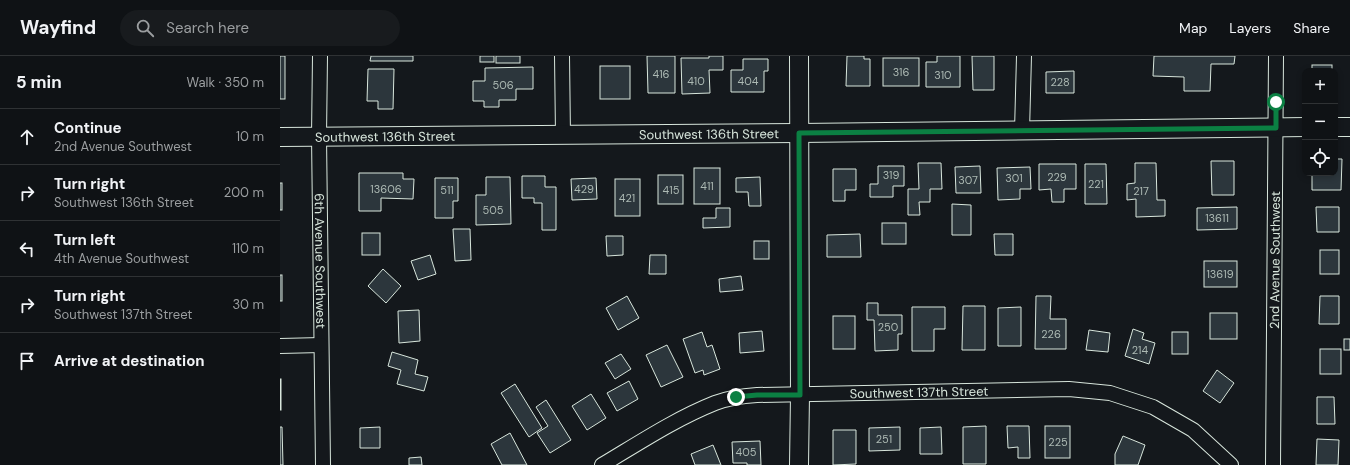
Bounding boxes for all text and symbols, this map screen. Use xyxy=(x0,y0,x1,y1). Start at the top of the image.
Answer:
search box xyxy=(120,10,400,46)
text: Wayfind xyxy=(20,15,96,40)
icon: search xyxy=(134,17,156,39)
text: Search here xyxy=(166,18,249,38)
text: Map xyxy=(1179,19,1207,37)
text: Layers xyxy=(1229,19,1271,37)
text: Share xyxy=(1293,19,1330,37)
house number: 316 xyxy=(893,65,909,79)
house number: 416 xyxy=(652,67,670,81)
house number: 310 xyxy=(934,68,952,82)
map controls xyxy=(1302,68,1338,176)
button: + xyxy=(1302,68,1338,104)
text: 5 min xyxy=(16,71,62,93)
text: Walk · 350 m xyxy=(186,74,264,91)
house number: 410 xyxy=(687,74,705,88)
house number: 404 xyxy=(738,74,759,88)
house number: 228 xyxy=(1050,75,1070,89)
house number: 506 xyxy=(492,78,514,92)
route start xyxy=(1267,93,1285,111)
button: − xyxy=(1302,104,1338,140)
text: Continue xyxy=(54,118,122,138)
street label: Southwest 136th Street xyxy=(639,125,779,143)
icon: ahead xyxy=(16,126,38,148)
text: 10 m xyxy=(236,128,264,145)
street label: Southwest 136th Street xyxy=(315,128,455,146)
text: 2nd Avenue Southwest xyxy=(54,138,192,155)
button: locate xyxy=(1302,140,1338,176)
house number: 319 xyxy=(883,168,899,182)
house number: 229 xyxy=(1047,170,1067,184)
house number: 301 xyxy=(1005,171,1023,185)
house number: 307 xyxy=(958,173,978,187)
text: Turn right xyxy=(54,174,125,194)
house number: 221 xyxy=(1088,177,1104,191)
house number: 411 xyxy=(700,179,714,193)
icon: right xyxy=(16,182,38,204)
house number: 13606 xyxy=(370,182,402,196)
house number: 429 xyxy=(574,182,594,196)
house number: 511 xyxy=(440,183,454,197)
house number: 415 xyxy=(663,183,680,197)
text: 200 m xyxy=(224,184,264,201)
house number: 217 xyxy=(1133,184,1149,198)
house number: 421 xyxy=(619,191,635,205)
street label: 2nd Avenue Southwest xyxy=(1266,191,1284,329)
street label: 6th Avenue Southwest xyxy=(311,193,329,329)
text: Southwest 136th Street xyxy=(54,194,194,211)
house number: 505 xyxy=(483,203,504,217)
house number: 13611 xyxy=(1205,211,1229,225)
text: Turn left xyxy=(54,230,115,250)
icon: left xyxy=(16,238,38,260)
text: 110 m xyxy=(232,240,264,257)
text: 4th Avenue Southwest xyxy=(54,250,189,267)
house number: 13619 xyxy=(1206,267,1234,281)
text: Turn right xyxy=(54,286,125,306)
icon: right xyxy=(16,294,38,316)
text: 30 m xyxy=(232,296,264,313)
text: Southwest 137th Street xyxy=(54,306,192,323)
house number: 250 xyxy=(878,320,898,334)
house number: 226 xyxy=(1041,327,1061,341)
house number: 214 xyxy=(1132,343,1149,357)
icon: arrive xyxy=(16,350,38,372)
text: Arrive at destination xyxy=(54,351,205,371)
street label: Southwest 137th Street xyxy=(850,383,989,402)
route end xyxy=(727,388,745,406)
house number: 251 xyxy=(876,432,892,446)
house number: 225 xyxy=(1048,435,1068,449)
house number: 405 xyxy=(736,445,757,459)

